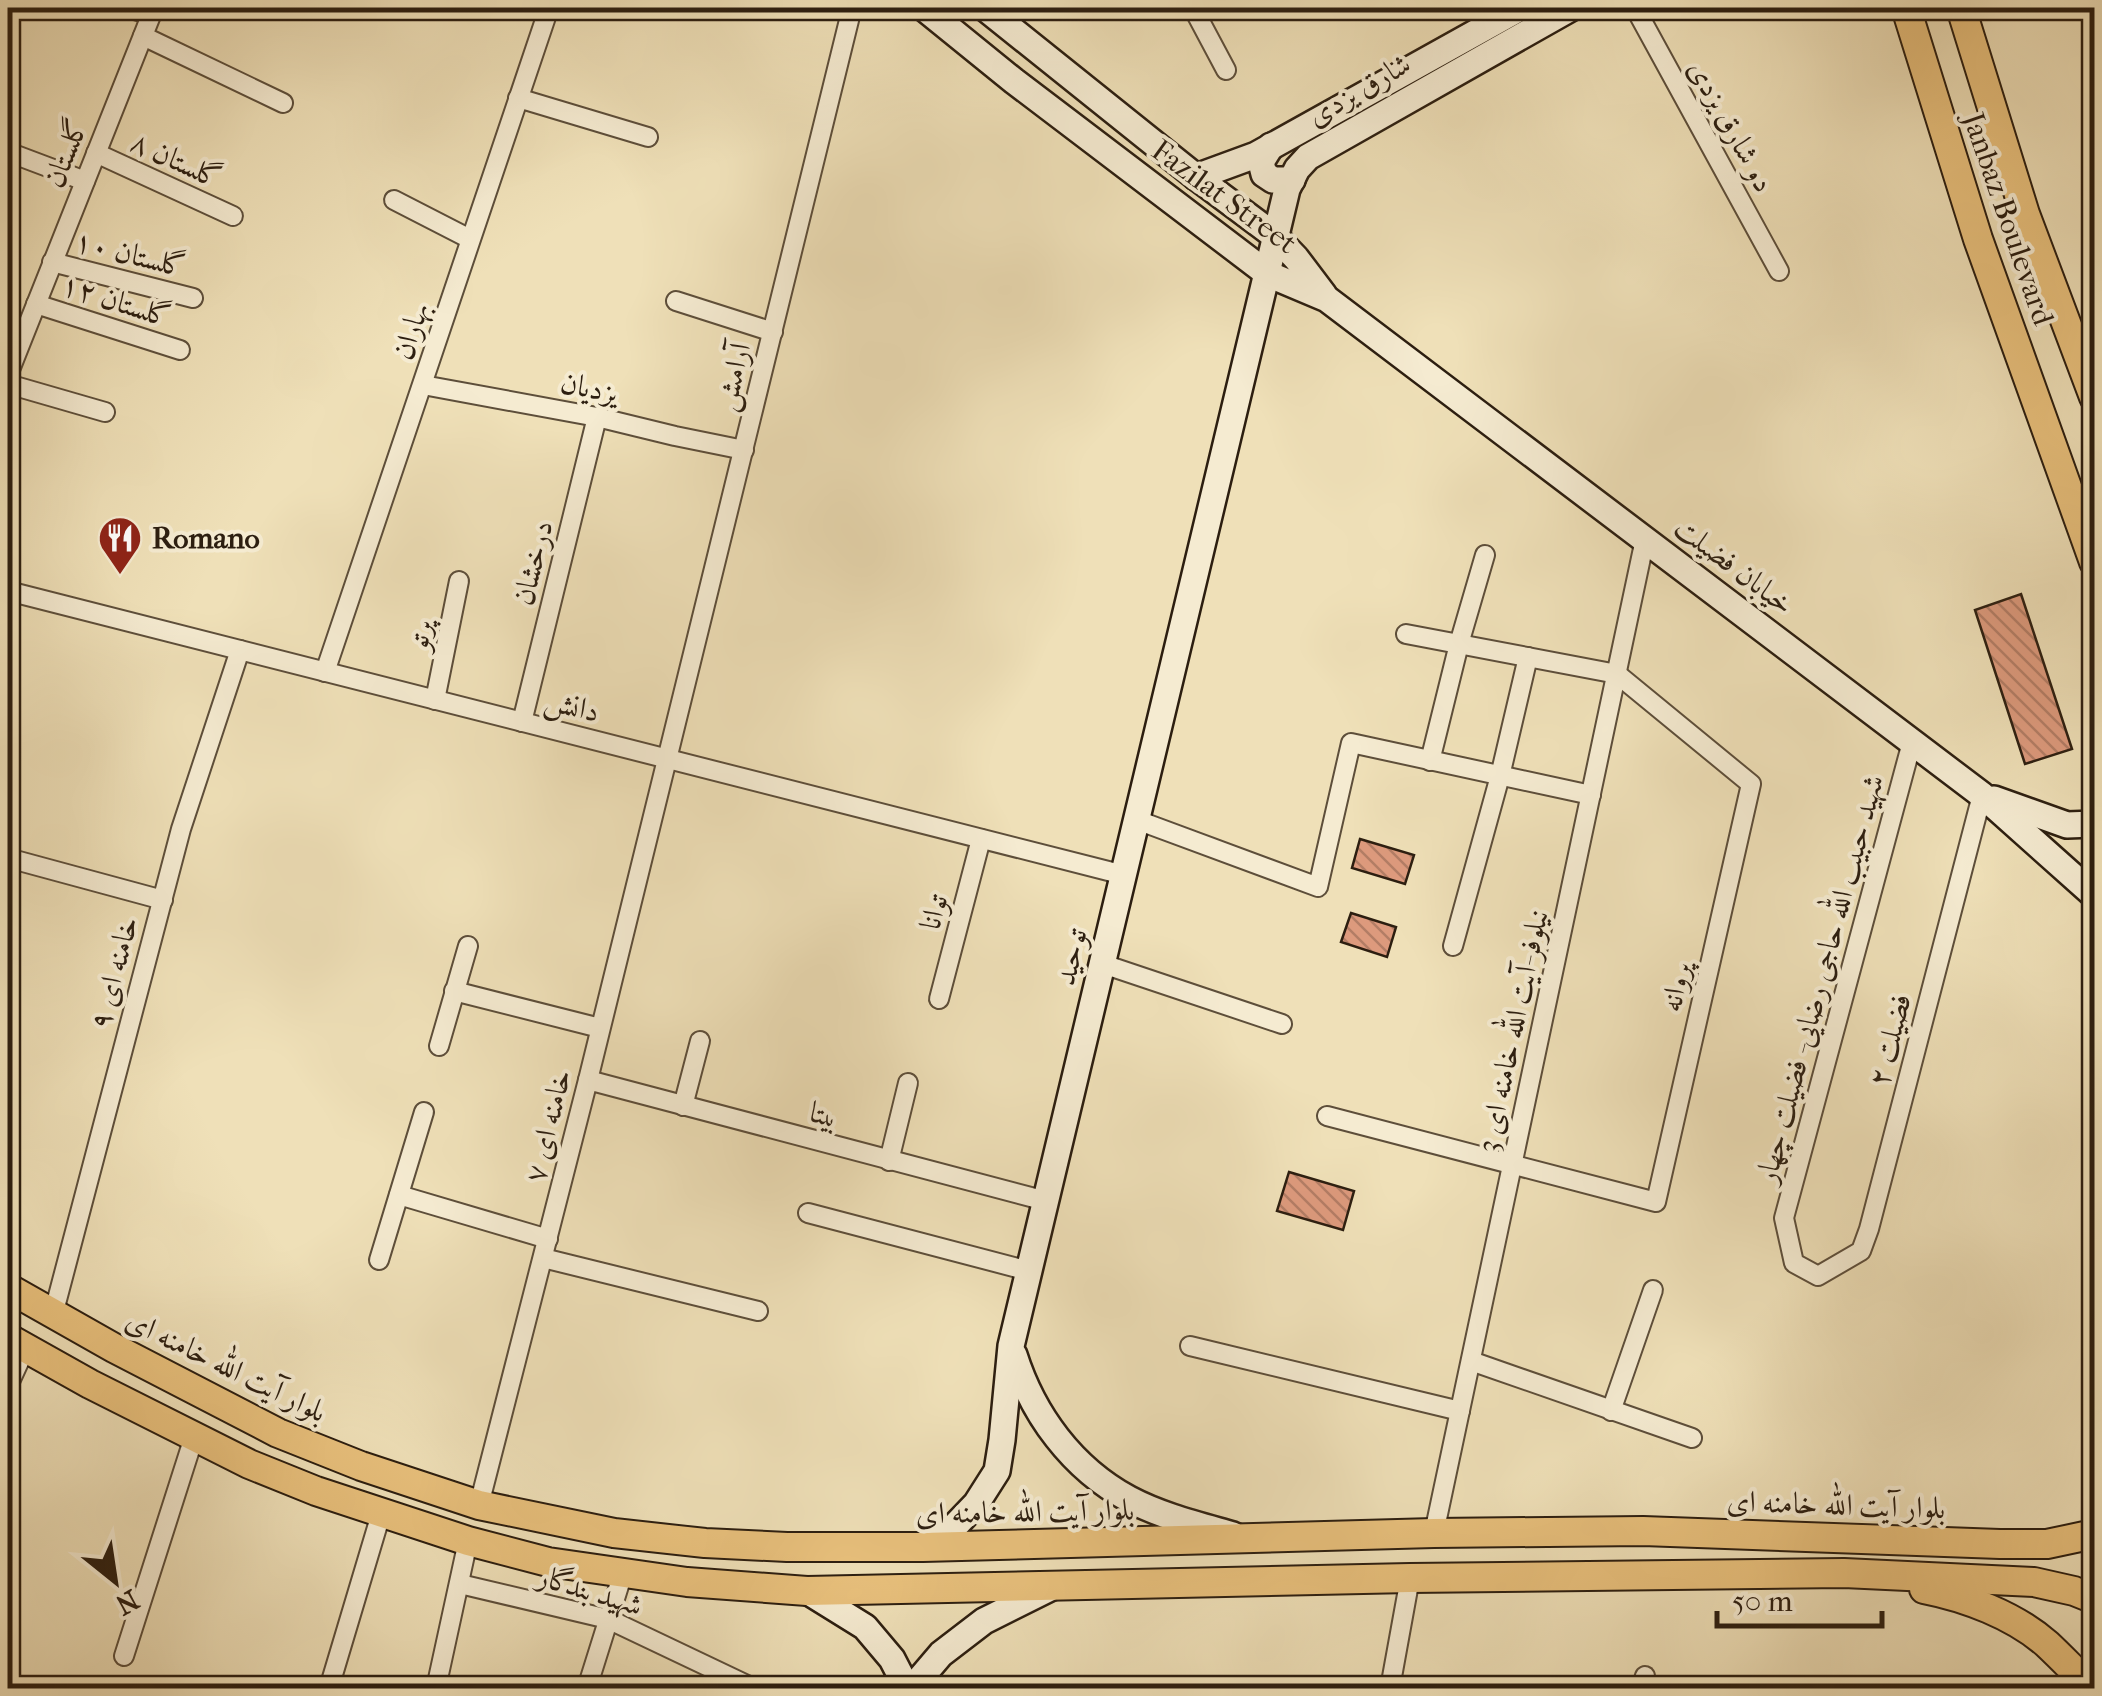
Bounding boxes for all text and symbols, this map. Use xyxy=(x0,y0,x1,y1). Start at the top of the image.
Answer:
street label: شارق یزدی xyxy=(1301,46,1417,134)
street label: دو شارق یزدی xyxy=(1680,54,1782,198)
street label: Janbaz Boulevard xyxy=(1955,106,2061,330)
street label: گلستان xyxy=(35,113,96,193)
street label: گلستان ۸ xyxy=(125,123,227,196)
street label: Fazilat Street xyxy=(1145,133,1303,261)
street label: گلستان ۱۰ xyxy=(71,222,189,285)
street label: گلستان ۱۲ xyxy=(57,266,176,335)
street label: بهاران xyxy=(385,298,438,365)
street label: آرامش xyxy=(707,336,761,415)
street label: یزدیان xyxy=(557,365,623,412)
street label: خیابان فضیلت xyxy=(1667,510,1801,622)
restaurant icon: Romano xyxy=(97,515,143,576)
street label: درخشان xyxy=(506,517,560,609)
place label: Romano xyxy=(152,521,260,556)
street label: پرتو xyxy=(399,614,442,656)
street label: دانش xyxy=(540,682,603,732)
street label: شهید حبیب الله حاجی رضایی- فضیلت چهار xyxy=(1742,769,1893,1190)
street label: توانا xyxy=(913,890,956,934)
street label: نیلوفر-آیت الله خامنه ای 3 xyxy=(1464,905,1557,1156)
street label: خامنه ای ۹ xyxy=(82,913,146,1033)
street label: توحید xyxy=(1048,925,1096,989)
street label: پروانه xyxy=(1653,956,1700,1015)
street label: فضیلت ۲ xyxy=(1861,990,1919,1090)
street label: خامنه ای ۷ xyxy=(517,1066,579,1186)
street label: بیتا xyxy=(806,1094,842,1136)
street label: بلوار آیت الله خامنه ای xyxy=(119,1297,335,1431)
street label: بلوار آیت الله خامنه ای xyxy=(1726,1478,1946,1527)
street label: بلوار آیت الله خامنه ای xyxy=(915,1487,1135,1532)
north arrow xyxy=(65,1531,165,1631)
street label: شهید بندگار xyxy=(530,1557,647,1624)
scale bar xyxy=(1717,1566,1882,1628)
text: N xyxy=(109,1583,145,1622)
text: 50 m xyxy=(1732,1584,1793,1619)

